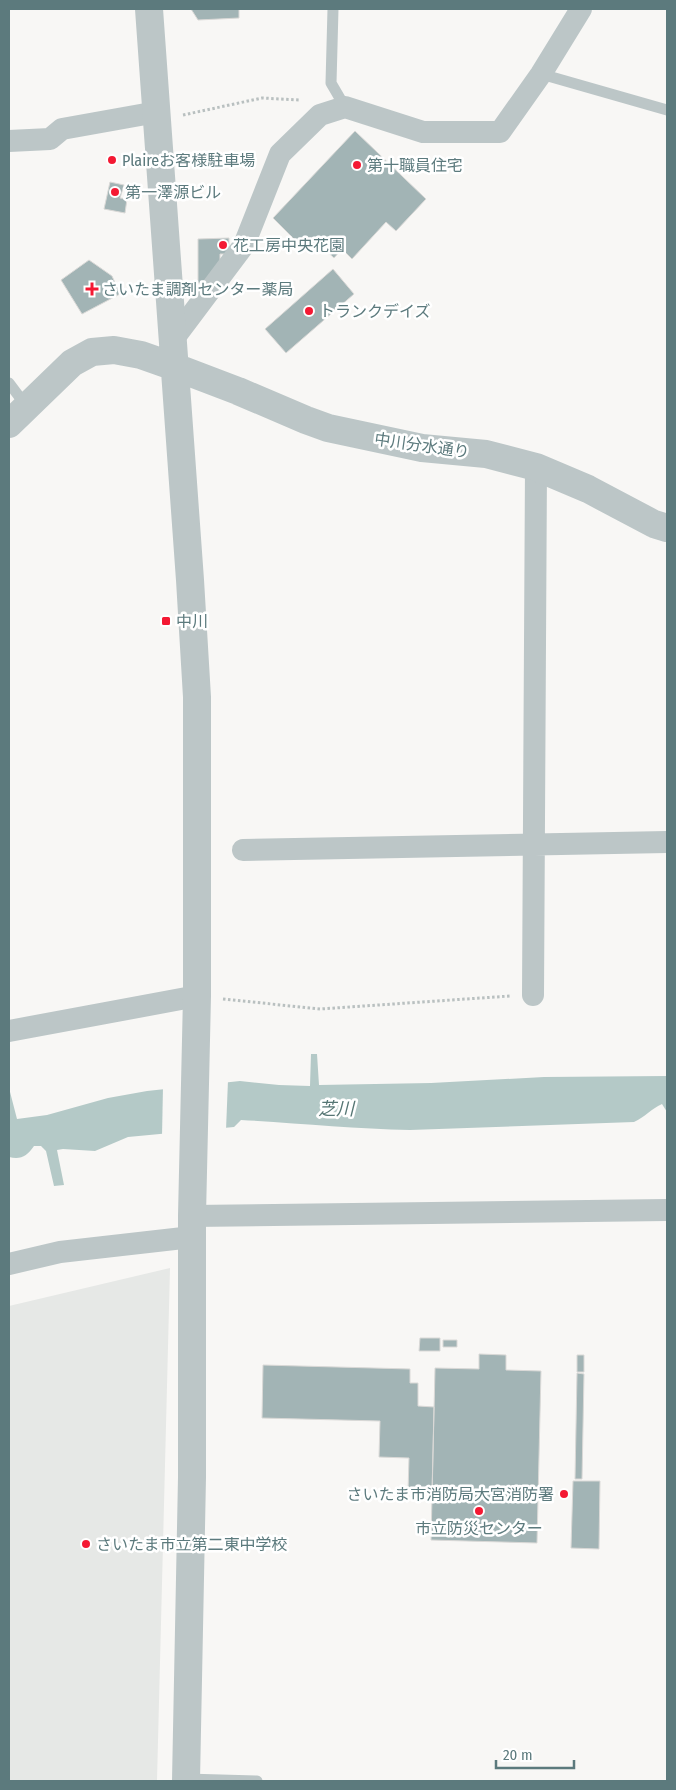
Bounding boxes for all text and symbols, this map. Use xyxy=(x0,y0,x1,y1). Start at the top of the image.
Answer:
place label: Plaireお客様駐車場 xyxy=(122,151,255,170)
marker: Plaireお客様駐車場 xyxy=(106,154,118,166)
place label: 第十職員住宅 xyxy=(367,156,463,175)
marker: 第十職員住宅 xyxy=(351,159,363,171)
place label: 第一澤源ビル xyxy=(125,183,221,202)
marker: 第一澤源ビル xyxy=(109,186,121,198)
place label: 花工房中央花園 xyxy=(233,236,345,255)
marker: 花工房中央花園 xyxy=(217,239,229,251)
place label: さいたま調剤センター薬局 xyxy=(102,280,294,299)
marker: さいたま調剤センター薬局 xyxy=(86,283,98,295)
place label: トランクデイズ xyxy=(319,302,431,321)
marker: トランクデイズ xyxy=(303,305,315,317)
street label: 中川分水通り xyxy=(373,429,471,462)
place label: 中川 xyxy=(176,612,208,631)
marker: 中川 xyxy=(160,615,172,627)
water label: 芝川 xyxy=(318,1098,356,1120)
place label: さいたま市消防局大宮消防署 xyxy=(346,1485,554,1504)
marker: さいたま市消防局大宮消防署 xyxy=(558,1488,570,1500)
marker: 市立防災センター xyxy=(473,1505,485,1517)
place label: 市立防災センター xyxy=(415,1519,543,1538)
place label: さいたま市立第二東中学校 xyxy=(96,1535,288,1554)
marker: さいたま市立第二東中学校 xyxy=(80,1538,92,1550)
scale bar xyxy=(496,1738,574,1770)
text: 20 m xyxy=(503,1746,533,1764)

